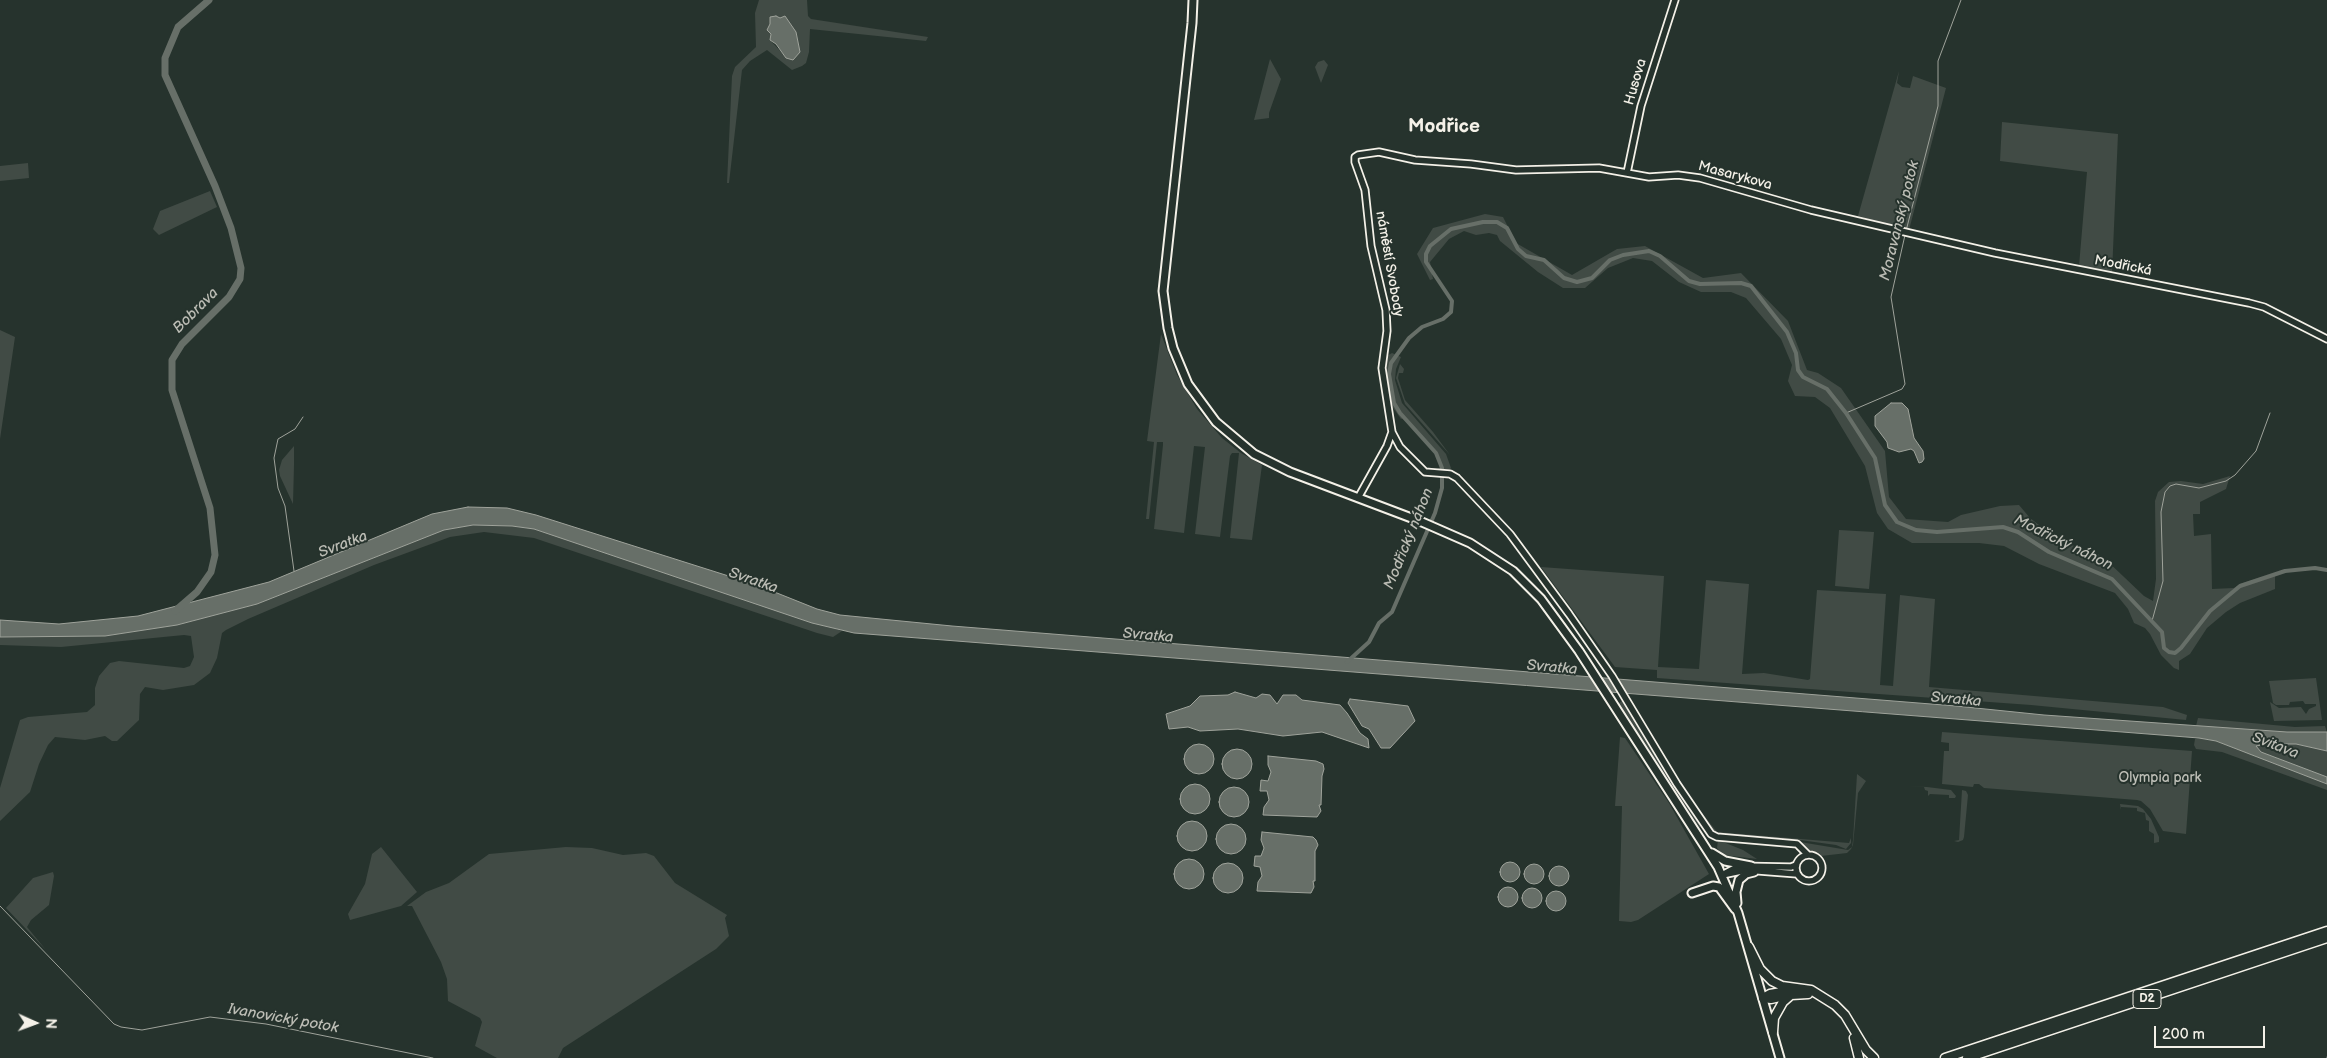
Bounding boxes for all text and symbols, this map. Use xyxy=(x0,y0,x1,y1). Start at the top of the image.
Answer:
street label: Husova xyxy=(1621,57,1651,107)
district label: Modřice xyxy=(1408,116,1480,138)
street label: Masarykova xyxy=(1696,158,1774,194)
water label: Moravanský potok xyxy=(1876,159,1924,283)
street label: náměstí Svobody xyxy=(1371,210,1407,318)
street label: Modřická xyxy=(2093,252,2153,280)
water label: Bobrava xyxy=(170,285,222,337)
water label: Modřický náhon xyxy=(1381,486,1437,592)
water label: Modřický náhon xyxy=(2011,511,2115,575)
water label: Svratka xyxy=(316,527,370,563)
water label: Svratka xyxy=(726,564,780,598)
water label: Svratka xyxy=(1122,625,1174,647)
water label: Svratka xyxy=(1526,657,1578,679)
water label: Svratka xyxy=(1930,689,1982,711)
water label: Svitava xyxy=(2249,729,2301,763)
park label: Olympia park xyxy=(2119,770,2201,786)
road number: D2 xyxy=(2133,990,2161,1009)
north arrow xyxy=(10,998,60,1048)
water label: Ivanovický potok xyxy=(226,1000,340,1038)
scale bar xyxy=(2157,1016,2268,1048)
text: N xyxy=(42,1018,59,1029)
text: 200 m xyxy=(2162,1025,2205,1044)

